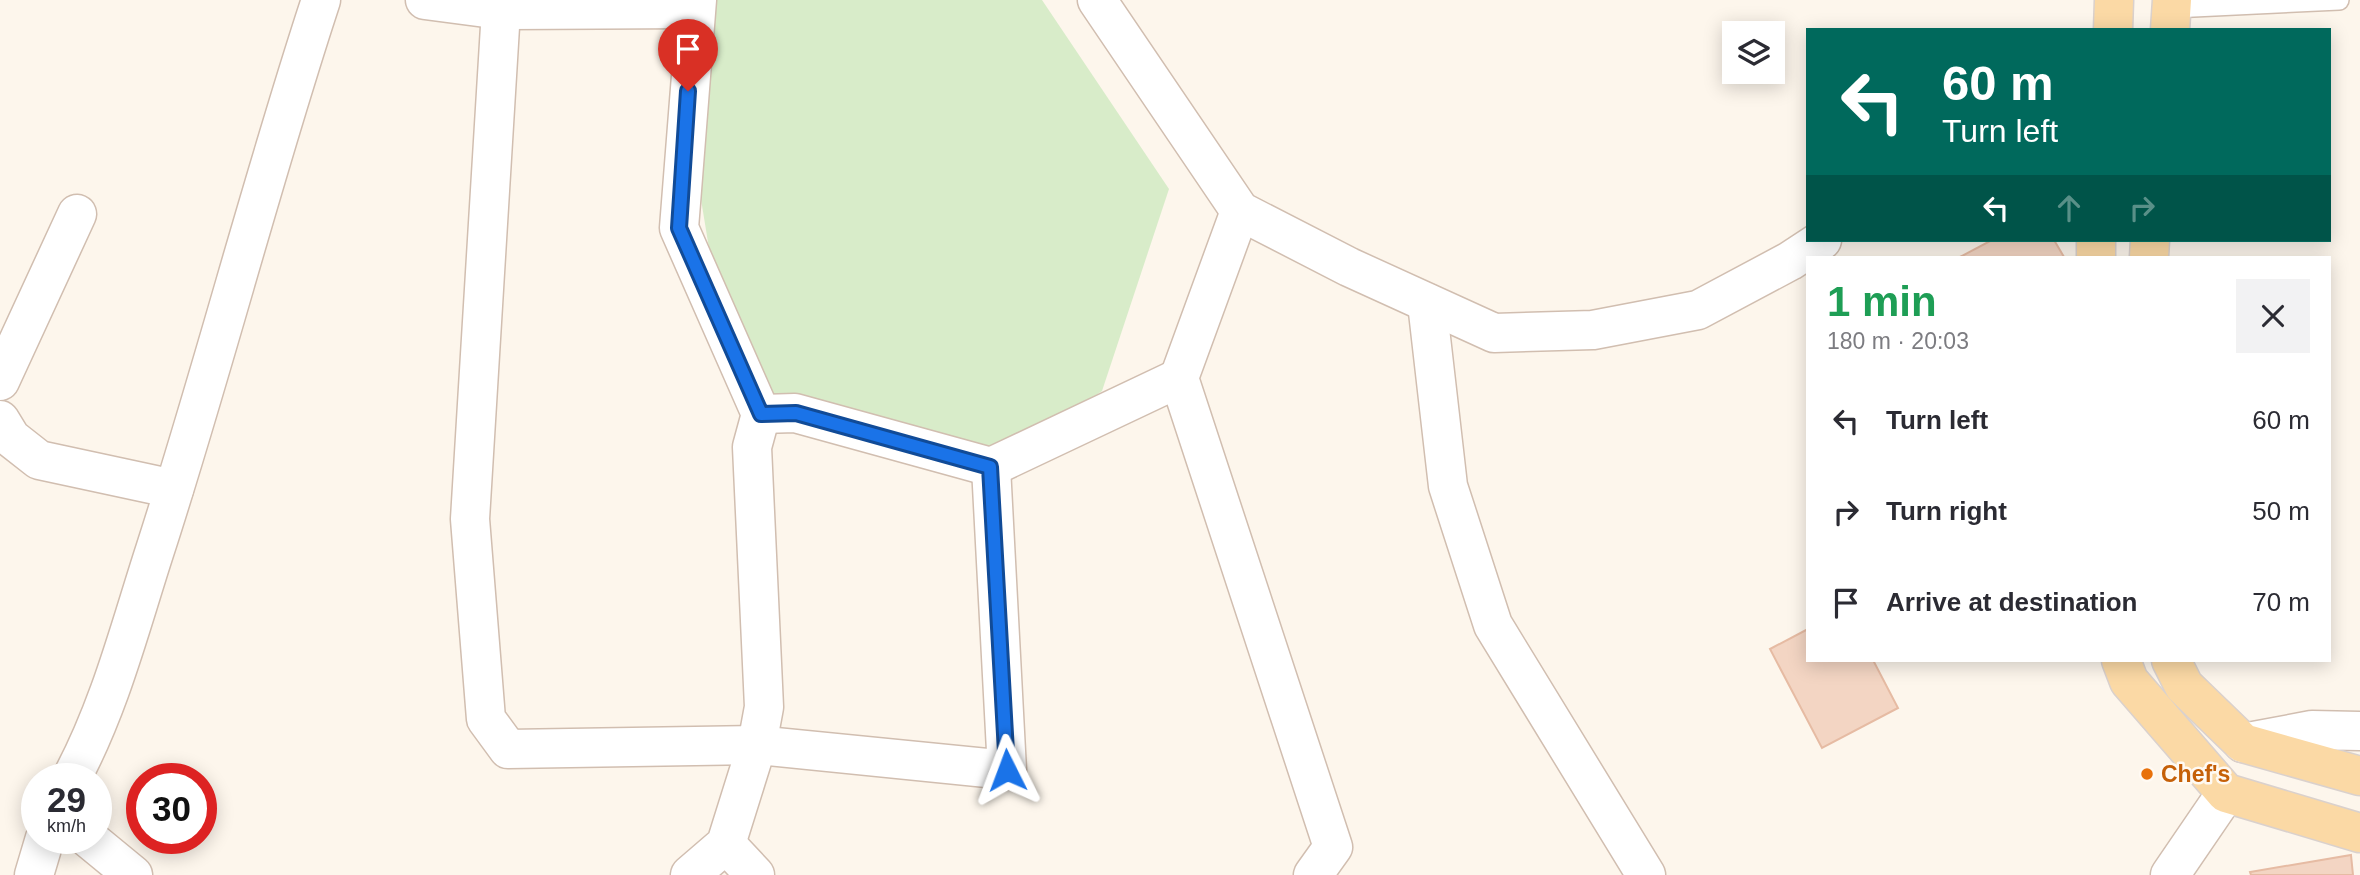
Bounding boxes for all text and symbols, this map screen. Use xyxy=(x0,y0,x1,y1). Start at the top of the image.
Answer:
pin xyxy=(658,19,718,91)
map controls xyxy=(1722,21,1785,84)
button: layers xyxy=(1722,21,1785,84)
icon: arrive xyxy=(669,30,707,68)
icon: left xyxy=(1827,56,1918,147)
text: 60 m xyxy=(1942,56,2054,110)
text: Turn left xyxy=(1942,113,2058,149)
icon: left xyxy=(1977,189,2015,227)
icon: ahead xyxy=(2050,189,2088,227)
icon: right xyxy=(2123,189,2161,227)
text: 1 min xyxy=(1827,278,1937,325)
button: close xyxy=(2236,279,2310,353)
text: 180 m · 20:03 xyxy=(1827,328,1969,354)
icon: left xyxy=(1827,402,1865,440)
text: Turn left xyxy=(1886,405,1988,435)
text: 60 m xyxy=(2252,405,2310,435)
icon: right xyxy=(1827,493,1865,531)
text: Turn right xyxy=(1886,496,2007,526)
text: 50 m xyxy=(2252,496,2310,526)
icon: arrive xyxy=(1827,584,1865,622)
text: Arrive at destination xyxy=(1886,587,2137,617)
text: 70 m xyxy=(2252,587,2310,617)
position arrow xyxy=(970,733,1044,807)
place label: Chef's xyxy=(2161,761,2230,787)
speed limit sign: 30 xyxy=(126,763,217,854)
marker: Chef's xyxy=(2139,766,2155,782)
text: 29 xyxy=(47,780,86,819)
text: km/h xyxy=(47,816,86,836)

